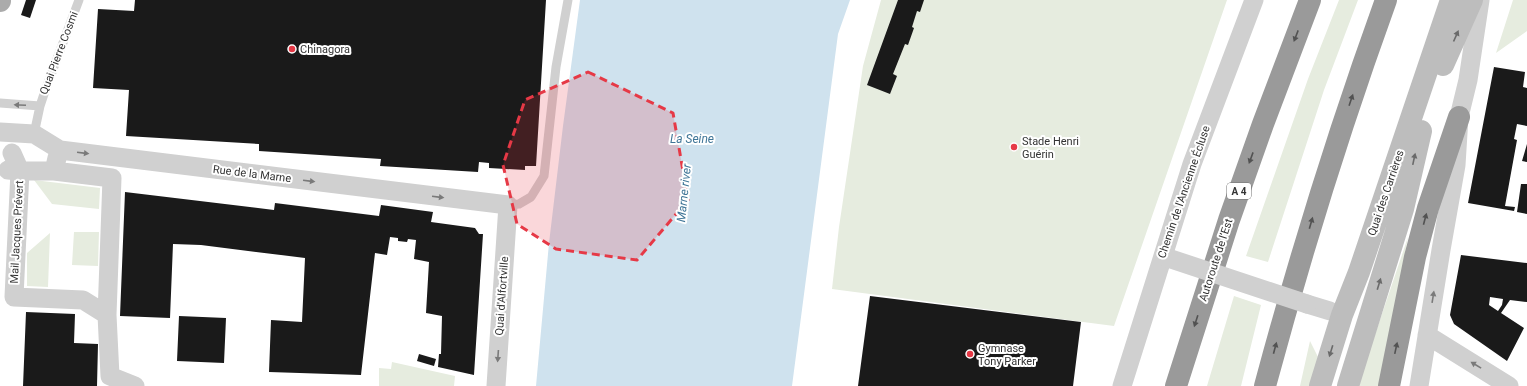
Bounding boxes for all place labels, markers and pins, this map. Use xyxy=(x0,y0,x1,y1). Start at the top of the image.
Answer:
place label: Chinagora xyxy=(300,43,350,56)
marker: Chinagora xyxy=(287,44,297,54)
place label: Stade Henri Guérin xyxy=(1022,135,1079,161)
marker: Stade Henri Guérin xyxy=(1009,142,1019,152)
place label: Gymnase Tony Parker xyxy=(978,342,1036,368)
marker: Gymnase Tony Parker xyxy=(965,349,975,359)

